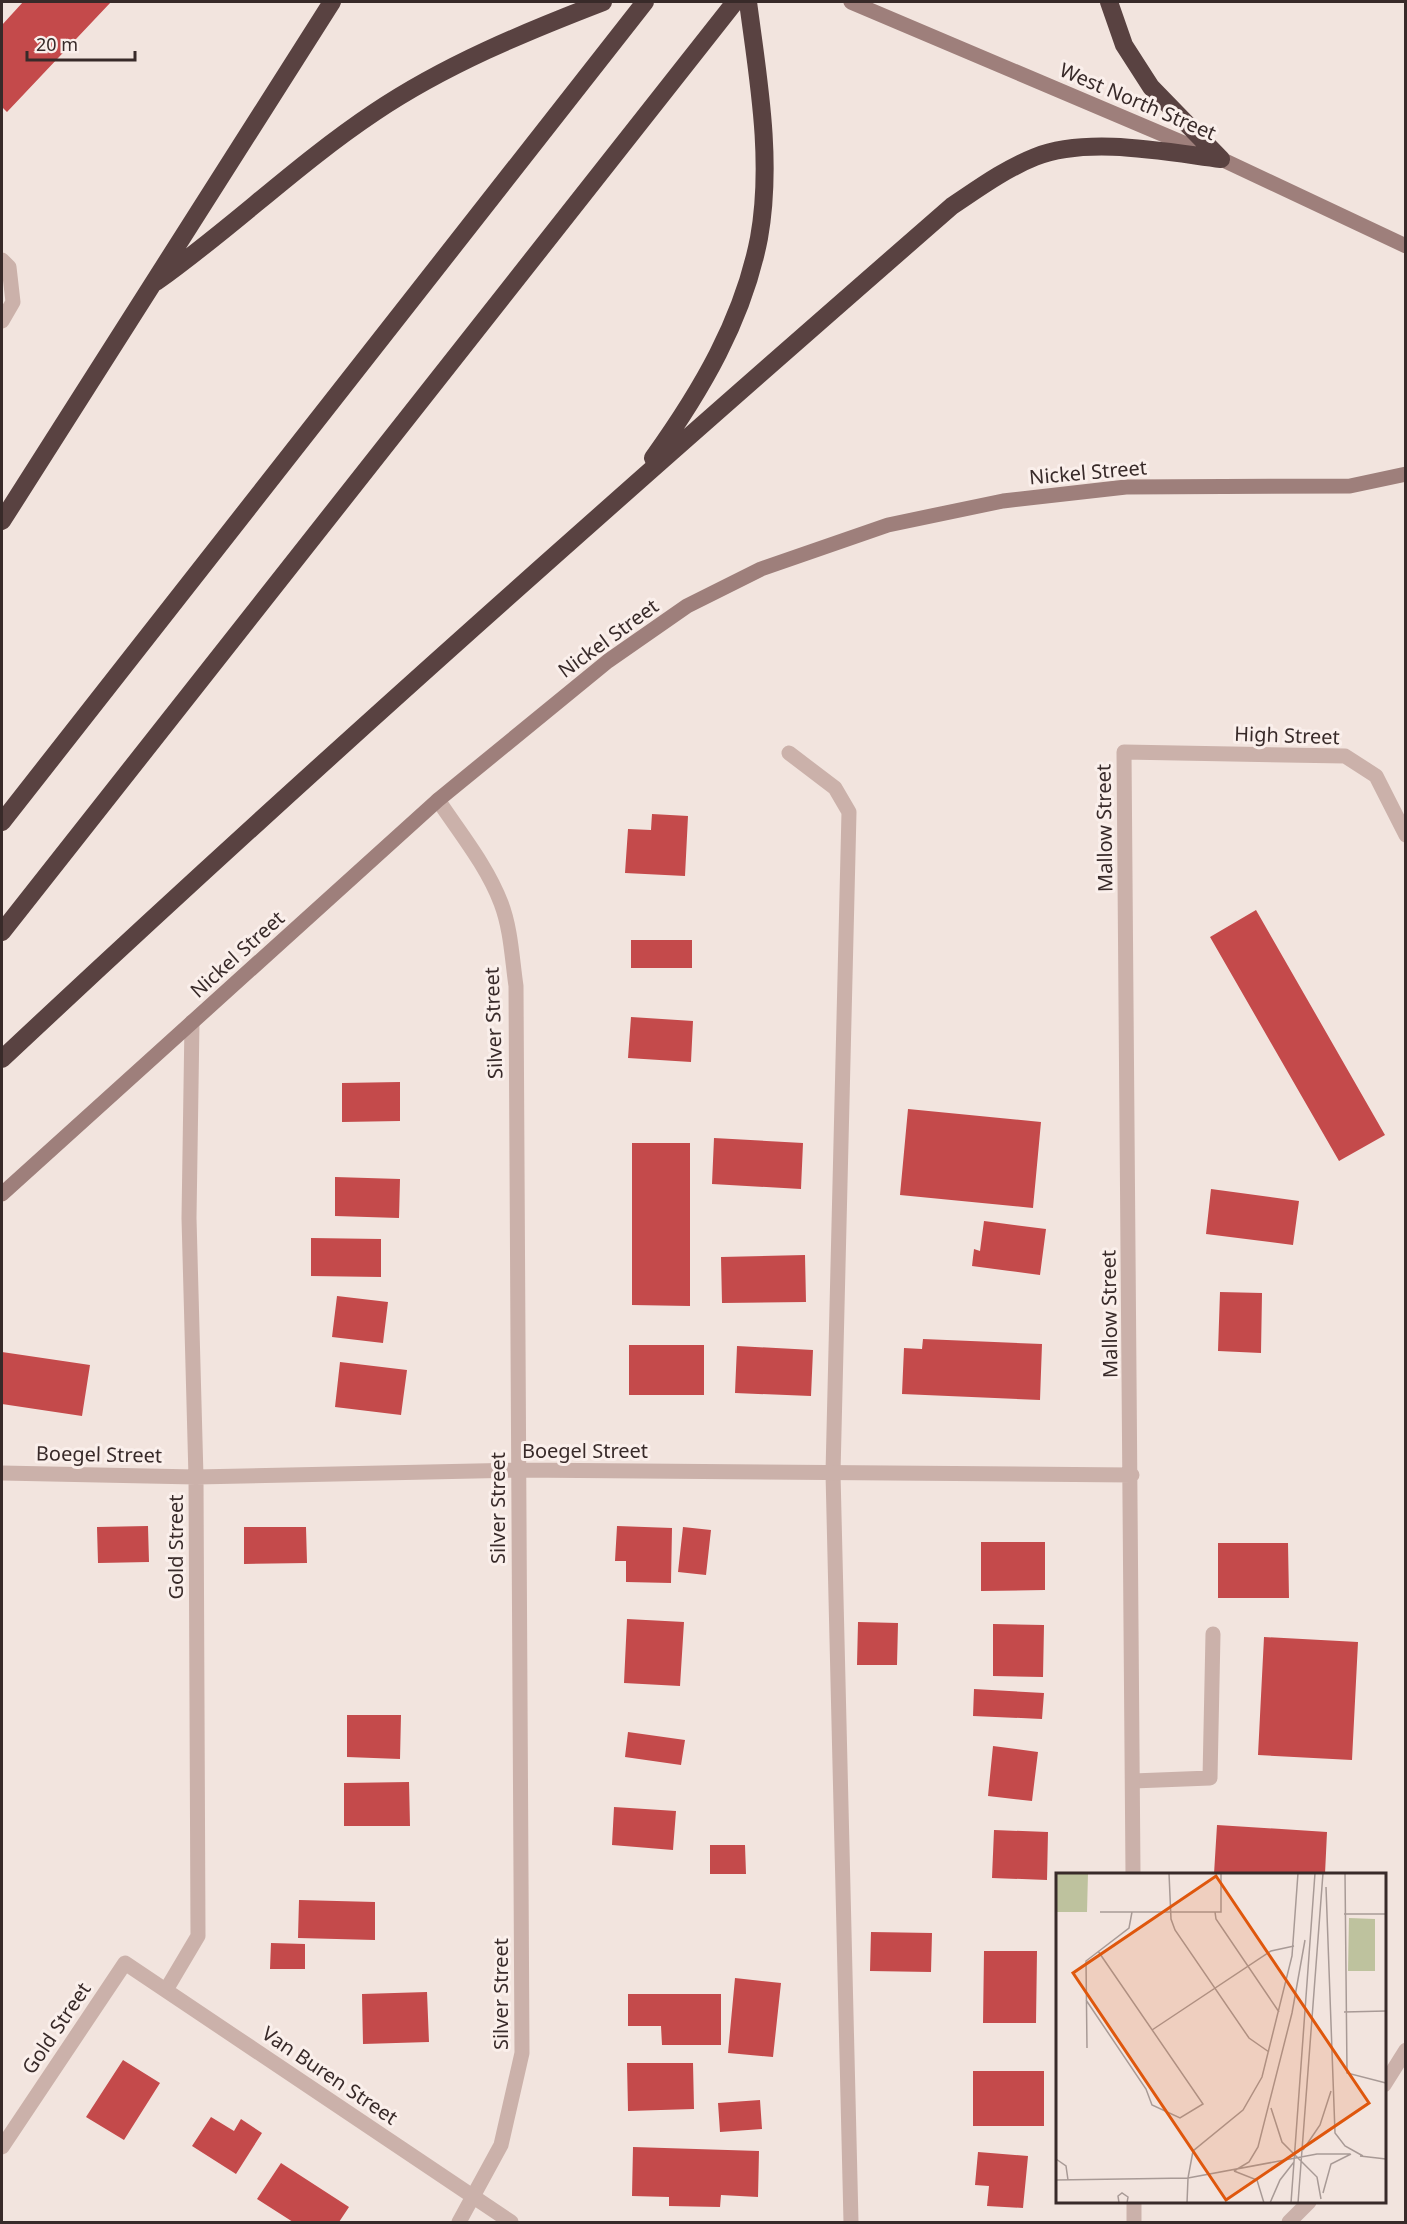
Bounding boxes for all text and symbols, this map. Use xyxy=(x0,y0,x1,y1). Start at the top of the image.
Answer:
scale bar xyxy=(27,24,135,62)
text: 20 m xyxy=(36,32,78,56)
street label: West North Street xyxy=(1056,56,1220,146)
street label: Nickel Street xyxy=(1028,453,1148,491)
street label: Nickel Street xyxy=(552,592,664,684)
street label: High Street xyxy=(1234,720,1340,750)
street label: Mallow Street xyxy=(1089,764,1119,892)
street label: Nickel Street xyxy=(184,904,290,1004)
street label: Silver Street xyxy=(478,967,508,1079)
street label: Mallow Street xyxy=(1094,1250,1124,1378)
street label: Boegel Street xyxy=(522,1437,648,1464)
street label: Boegel Street xyxy=(36,1439,162,1469)
street label: Silver Street xyxy=(484,1452,511,1564)
street label: Gold Street xyxy=(162,1494,189,1600)
inset map xyxy=(1056,1873,1386,2203)
street label: Silver Street xyxy=(487,1938,514,2050)
street label: Gold Street xyxy=(15,1977,97,2079)
street label: Van Buren Street xyxy=(257,2020,403,2130)

